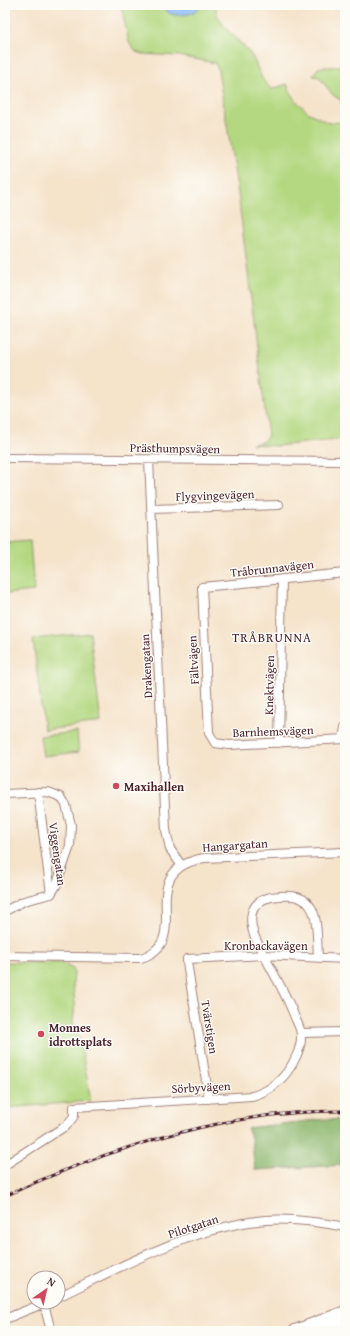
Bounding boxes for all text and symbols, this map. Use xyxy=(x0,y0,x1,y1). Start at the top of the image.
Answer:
street label: Prästhumpsvägen xyxy=(130,439,221,457)
street label: Flygvingevägen xyxy=(175,485,255,505)
street label: Tråbrunnavägen xyxy=(229,555,315,581)
district label: TRÅBRUNNA xyxy=(232,628,312,647)
street label: Drakengatan xyxy=(136,633,156,699)
street label: Fältvägen xyxy=(183,635,203,685)
street label: Knektvägen xyxy=(260,655,278,715)
street label: Barnhemsvägen xyxy=(232,721,314,741)
place label: Maxihallen xyxy=(124,778,184,795)
marker: Maxihallen xyxy=(111,781,121,791)
street label: Viggengatan xyxy=(45,821,71,887)
street label: Hangargatan xyxy=(202,834,268,856)
street label: Kronbackavägen xyxy=(224,937,308,954)
street label: Tvärstigen xyxy=(197,999,223,1055)
place label: Monnes idrottsplats xyxy=(49,1019,112,1050)
marker: Monnes idrottsplats xyxy=(36,1029,46,1039)
street label: Sörbyvägen xyxy=(171,1077,231,1097)
street label: Pilotgatan xyxy=(166,1210,221,1242)
north arrow xyxy=(26,1270,66,1310)
text: N xyxy=(44,1273,60,1291)

